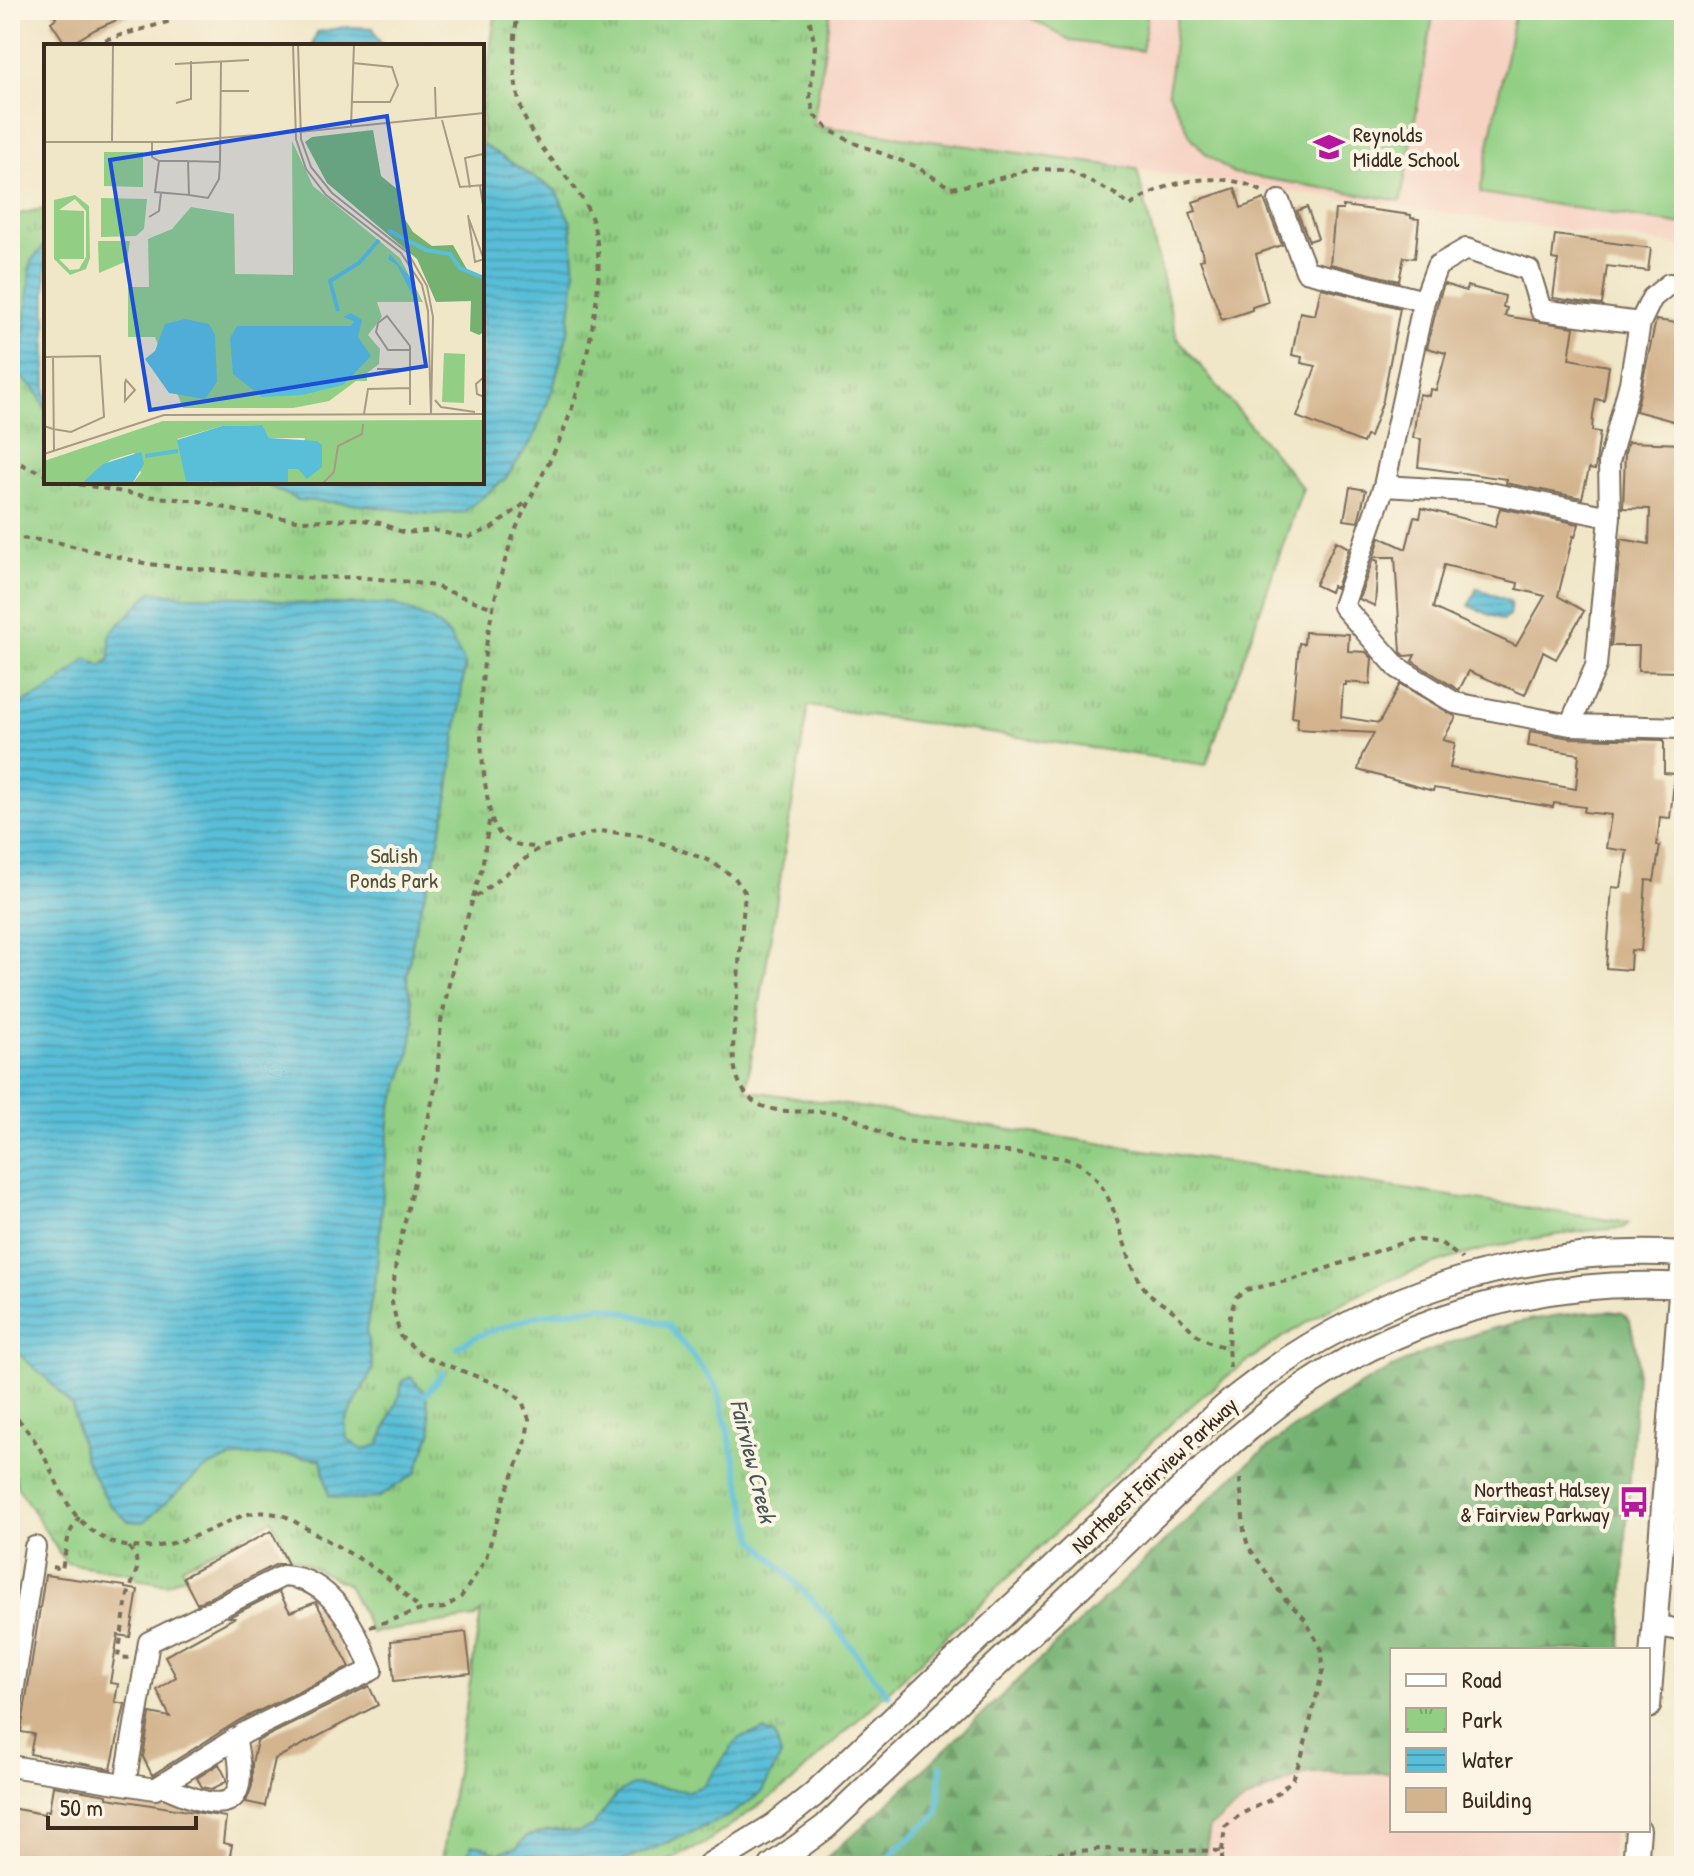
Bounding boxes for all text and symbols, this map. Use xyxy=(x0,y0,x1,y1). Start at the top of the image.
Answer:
inset map xyxy=(44,44,484,484)
place label: Reynolds Middle School xyxy=(1353,119,1459,174)
school or university icon: Reynolds Middle School xyxy=(1312,130,1346,164)
park label: Salish Ponds Park xyxy=(350,840,438,895)
street label: Northeast Fairview Parkway xyxy=(1064,1390,1244,1560)
water label: Fairview Creek xyxy=(723,1396,785,1528)
place label: Northeast Halsey & Fairview Parkway xyxy=(1460,1474,1610,1529)
bus stop icon: Northeast Halsey & Fairview Parkway xyxy=(1617,1485,1651,1519)
legend xyxy=(1390,1648,1650,1832)
text: Road xyxy=(1462,1663,1501,1695)
text: Park xyxy=(1462,1703,1502,1735)
text: Water xyxy=(1462,1743,1513,1775)
scale bar xyxy=(48,1780,196,1830)
text: Building xyxy=(1462,1783,1532,1815)
text: 50 m xyxy=(60,1791,103,1823)

